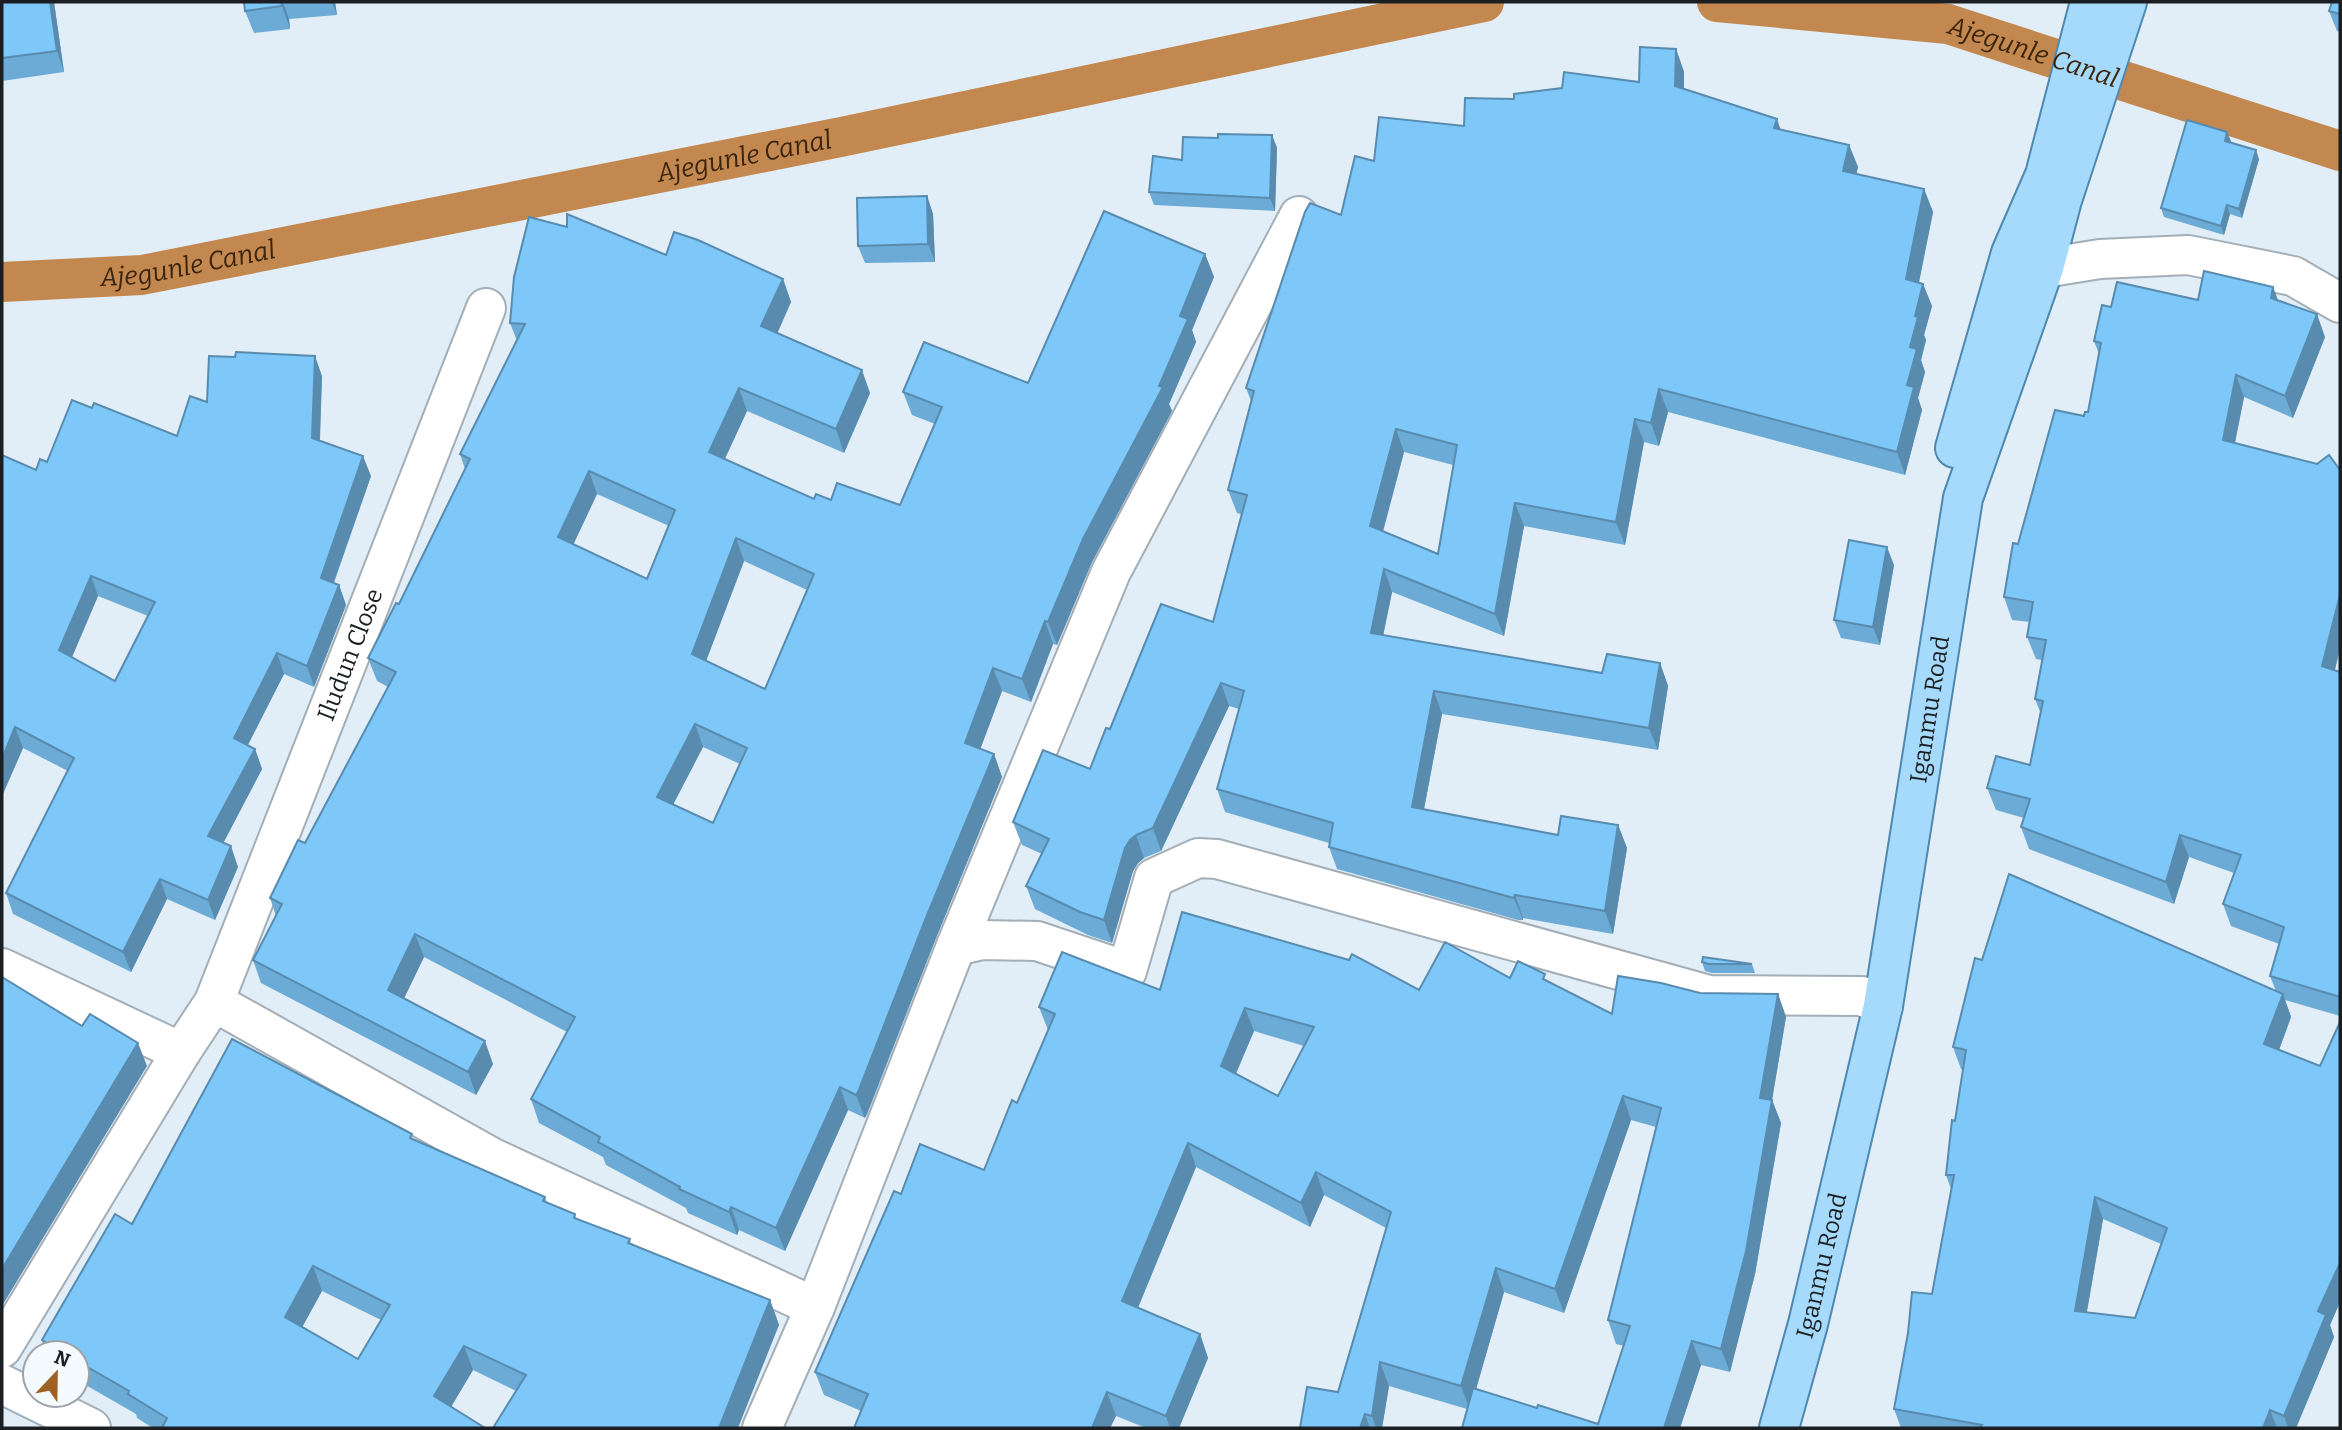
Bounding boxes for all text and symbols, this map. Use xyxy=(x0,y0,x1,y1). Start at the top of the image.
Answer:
water label: Ajegunle Canal xyxy=(1944,9,2123,94)
water label: Ajegunle Canal xyxy=(653,124,834,189)
water label: Ajegunle Canal xyxy=(99,234,278,293)
street label: Iludun Close xyxy=(312,584,389,725)
street label: Iganmu Road xyxy=(1904,634,1955,785)
street label: Iganmu Road xyxy=(1791,1190,1852,1342)
north arrow xyxy=(21,1339,91,1409)
text: N xyxy=(51,1345,74,1372)

